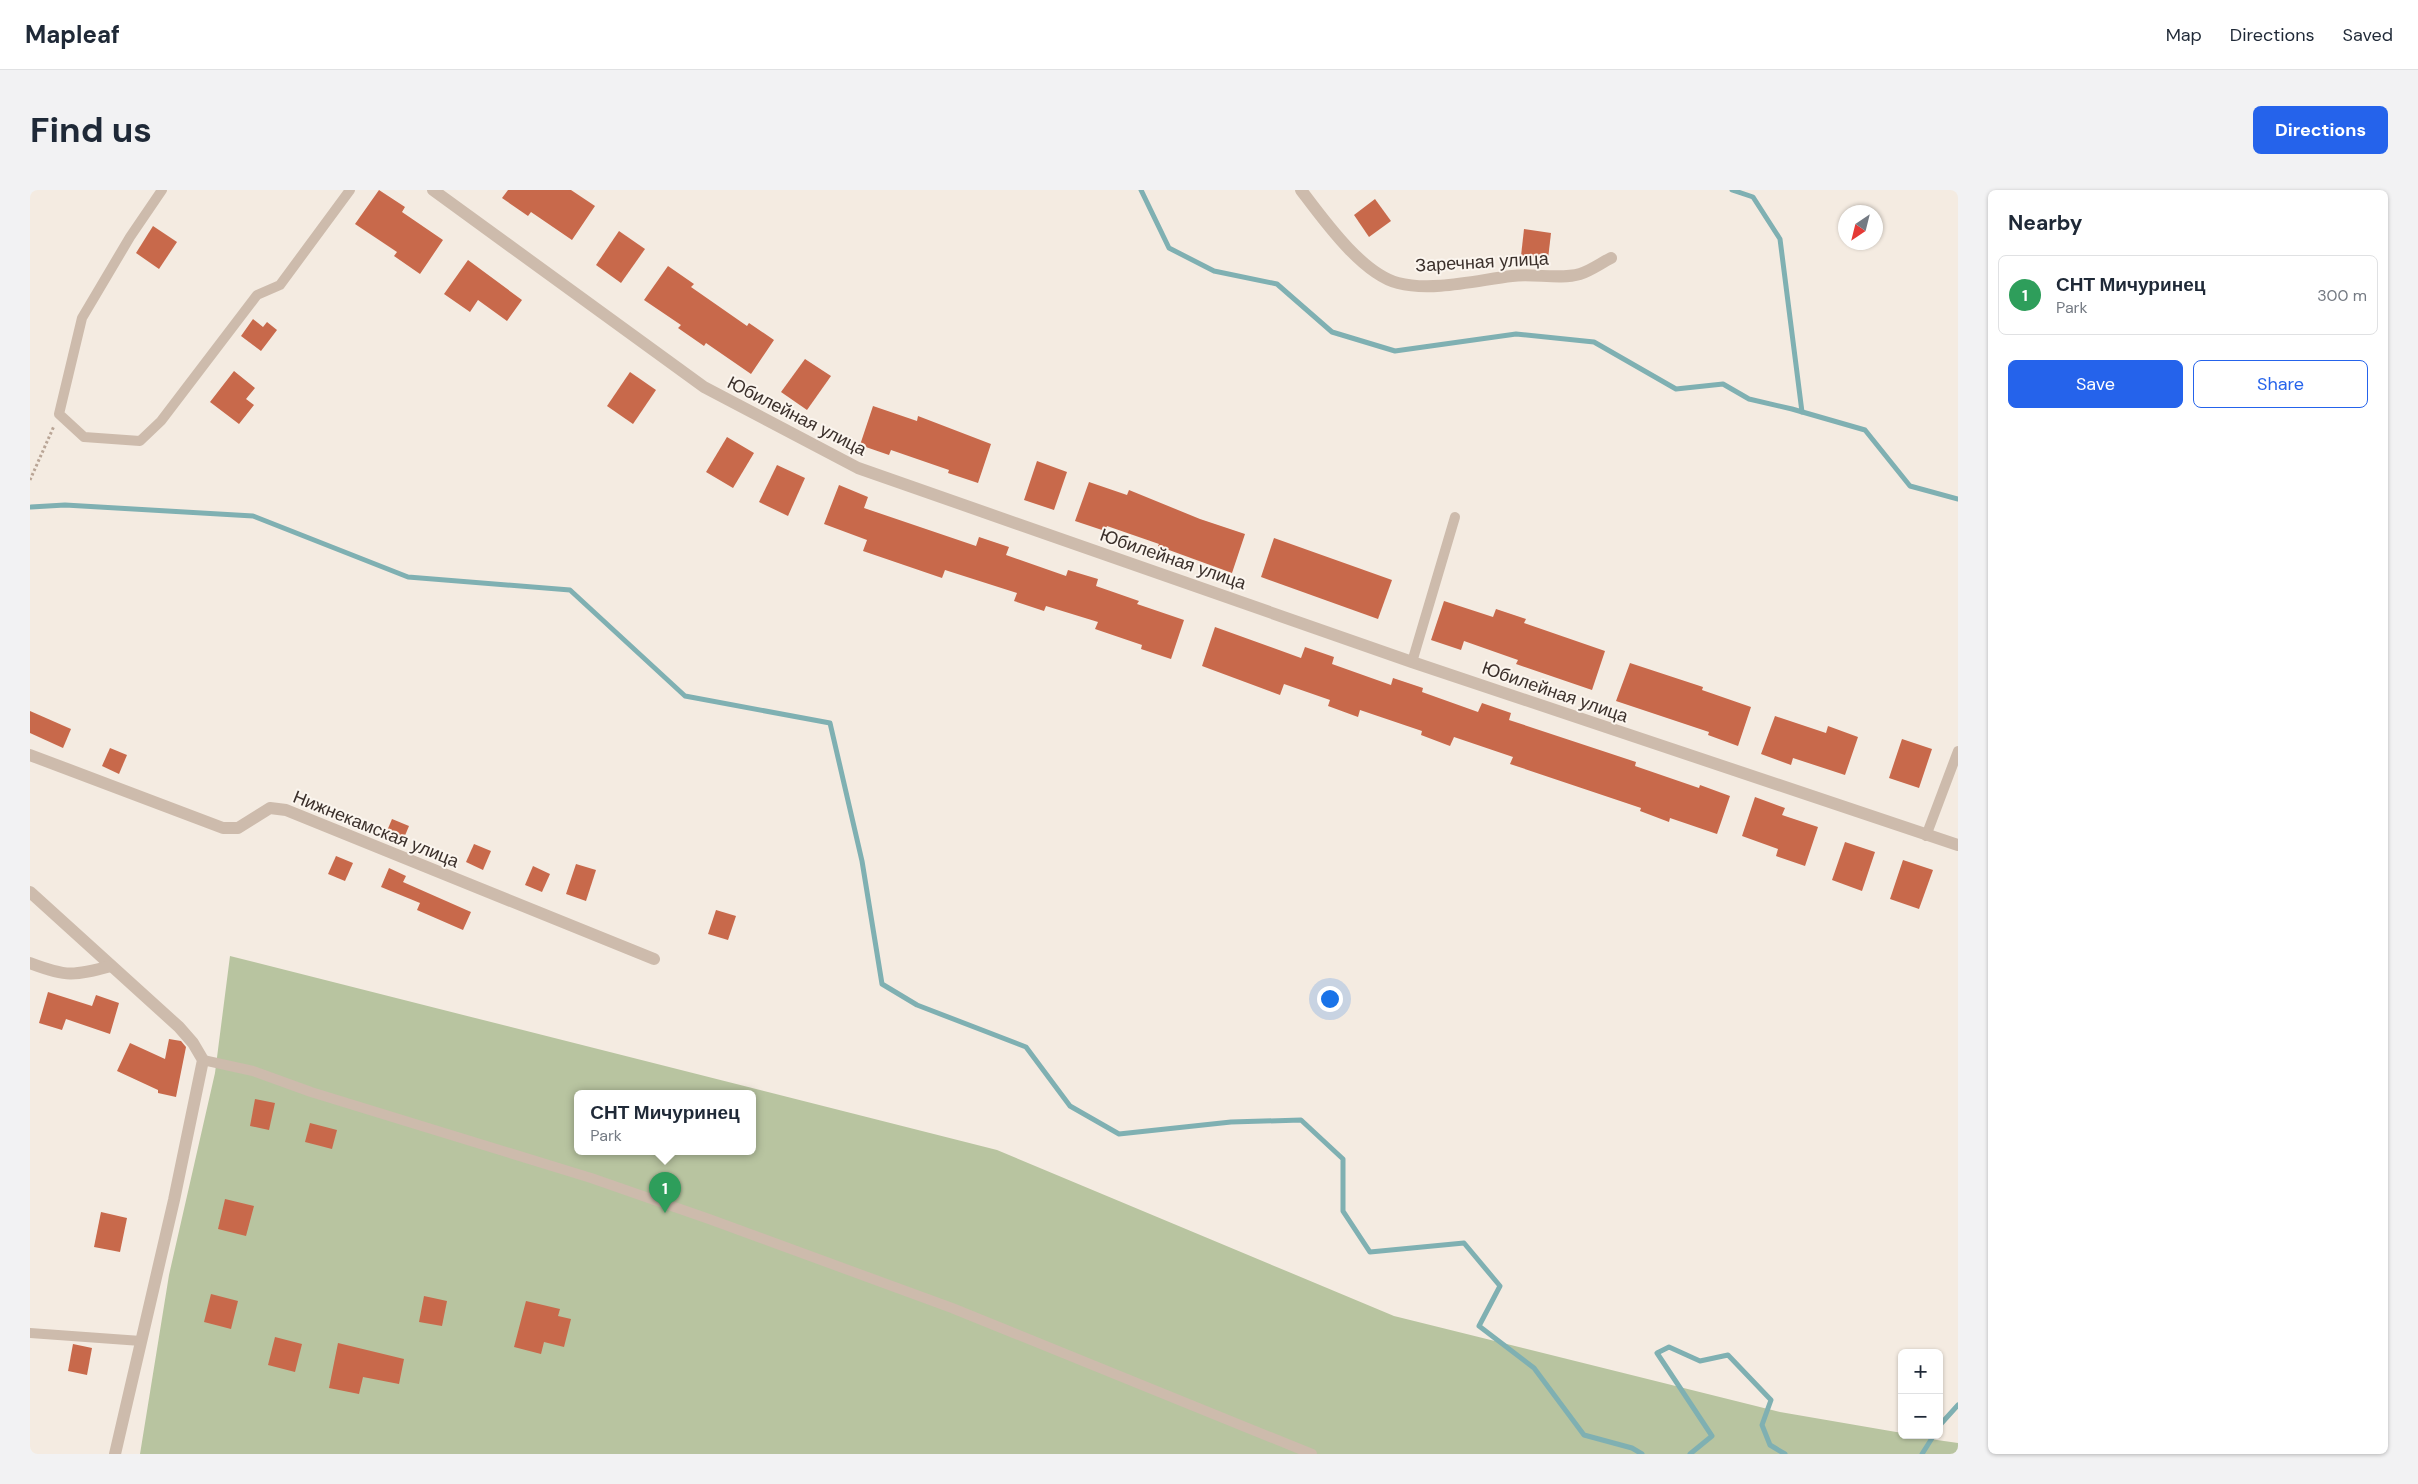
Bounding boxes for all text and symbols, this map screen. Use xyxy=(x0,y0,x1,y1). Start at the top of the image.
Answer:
text: Mapleaf xyxy=(25,19,120,50)
text: Map xyxy=(2166,23,2202,47)
text: Directions xyxy=(2230,23,2315,47)
text: Saved xyxy=(2343,23,2393,47)
button: Directions xyxy=(2253,106,2388,154)
text: Find us xyxy=(30,107,152,153)
north arrow xyxy=(1838,205,1883,250)
text: Nearby xyxy=(2008,209,2082,237)
street label: Заречная улица xyxy=(1415,246,1550,277)
text: СНТ Мичуринец xyxy=(2056,272,2205,297)
text: 1 xyxy=(2022,285,2028,306)
text: 300 m xyxy=(2317,285,2367,306)
text: Park xyxy=(2056,297,2088,318)
button: Save xyxy=(2008,360,2183,408)
button: Share xyxy=(2193,360,2368,408)
street label: Юбилейная улица xyxy=(723,371,872,462)
street label: Юбилейная улица xyxy=(1097,523,1250,596)
street label: Юбилейная улица xyxy=(1479,656,1632,729)
street label: Нижнекамская улица xyxy=(289,785,463,874)
your location xyxy=(1317,986,1343,1012)
popup xyxy=(574,1090,756,1155)
text: СНТ Мичуринец xyxy=(590,1100,740,1125)
text: Park xyxy=(590,1125,622,1146)
pin: 1 xyxy=(649,1172,681,1213)
map controls xyxy=(1898,1349,1943,1439)
button: + xyxy=(1898,1349,1943,1394)
button: − xyxy=(1898,1394,1943,1439)

